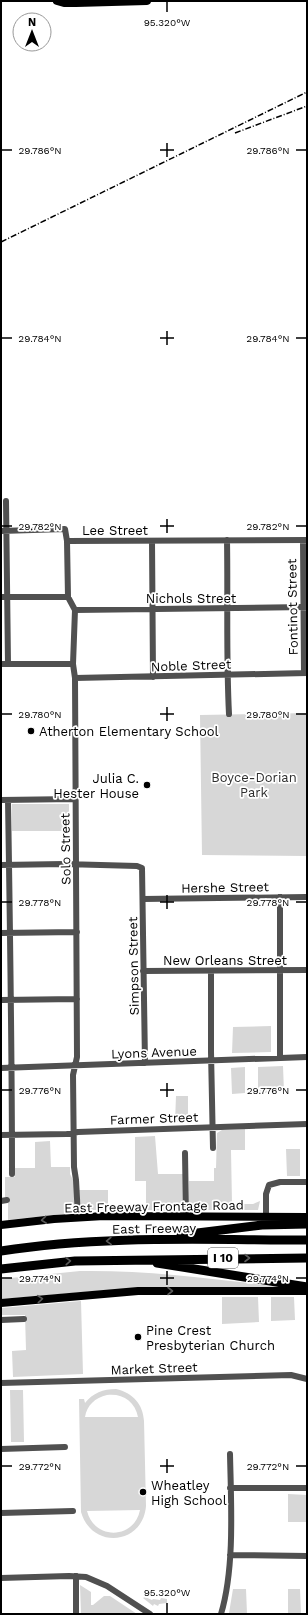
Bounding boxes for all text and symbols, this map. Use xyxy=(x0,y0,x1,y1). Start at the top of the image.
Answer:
north arrow xyxy=(12,12,52,52)
text: N xyxy=(28,16,36,29)
text: 95.320°W xyxy=(144,17,191,28)
text: 29.786°N xyxy=(18,145,62,156)
text: 29.786°N xyxy=(246,145,290,156)
text: 29.784°N xyxy=(18,333,62,344)
text: 29.784°N xyxy=(246,333,290,344)
text: 29.782°N xyxy=(19,521,62,532)
text: 29.782°N xyxy=(247,521,290,532)
street label: Lee Street xyxy=(82,523,149,538)
street label: Fontinot Street xyxy=(284,558,301,655)
street label: Nichols Street xyxy=(146,591,237,606)
street label: Noble Street xyxy=(151,657,232,674)
text: 29.780°N xyxy=(18,709,62,720)
text: 29.780°N xyxy=(246,709,290,720)
place label: Atherton Elementary School xyxy=(39,724,219,739)
marker: Atherton Elementary School xyxy=(26,726,36,736)
park label: Boyce-Dorian Park xyxy=(211,770,297,800)
place label: Julia C. Hester House xyxy=(53,771,139,801)
marker: Julia C. Hester House xyxy=(142,780,152,790)
street label: Solo Street xyxy=(57,813,74,885)
street label: Hershe Street xyxy=(181,879,270,896)
text: 29.778°N xyxy=(19,897,61,908)
text: 29.778°N xyxy=(247,897,289,908)
street label: Simpson Street xyxy=(125,916,142,1015)
street label: New Orleans Street xyxy=(163,953,288,968)
street label: Lyons Avenue xyxy=(111,1044,197,1061)
text: 29.776°N xyxy=(19,1085,61,1096)
text: 29.776°N xyxy=(247,1085,289,1096)
street label: Farmer Street xyxy=(110,1109,199,1128)
street label: East Freeway Frontage Road xyxy=(64,1197,244,1216)
one-way arrow xyxy=(41,1216,47,1225)
street label: East Freeway xyxy=(112,1220,196,1237)
one-way arrow xyxy=(106,1237,112,1245)
road number: I 10 xyxy=(208,1248,238,1268)
one-way arrow xyxy=(244,1254,250,1262)
one-way arrow xyxy=(65,1257,71,1266)
text: 29.774°N xyxy=(19,1273,61,1284)
text: 29.774°N xyxy=(247,1273,289,1284)
one-way arrow xyxy=(167,1287,173,1295)
one-way arrow xyxy=(37,1295,43,1304)
place label: Pine Crest Presbyterian Church xyxy=(146,1323,275,1353)
marker: Pine Crest Presbyterian Church xyxy=(133,1332,143,1342)
street label: Market Street xyxy=(110,1359,198,1378)
text: 29.772°N xyxy=(19,1461,61,1472)
text: 29.772°N xyxy=(247,1461,289,1472)
place label: Wheatley High School xyxy=(151,1478,227,1508)
marker: Wheatley High School xyxy=(138,1487,148,1497)
text: 95.320°W xyxy=(144,1587,191,1598)

